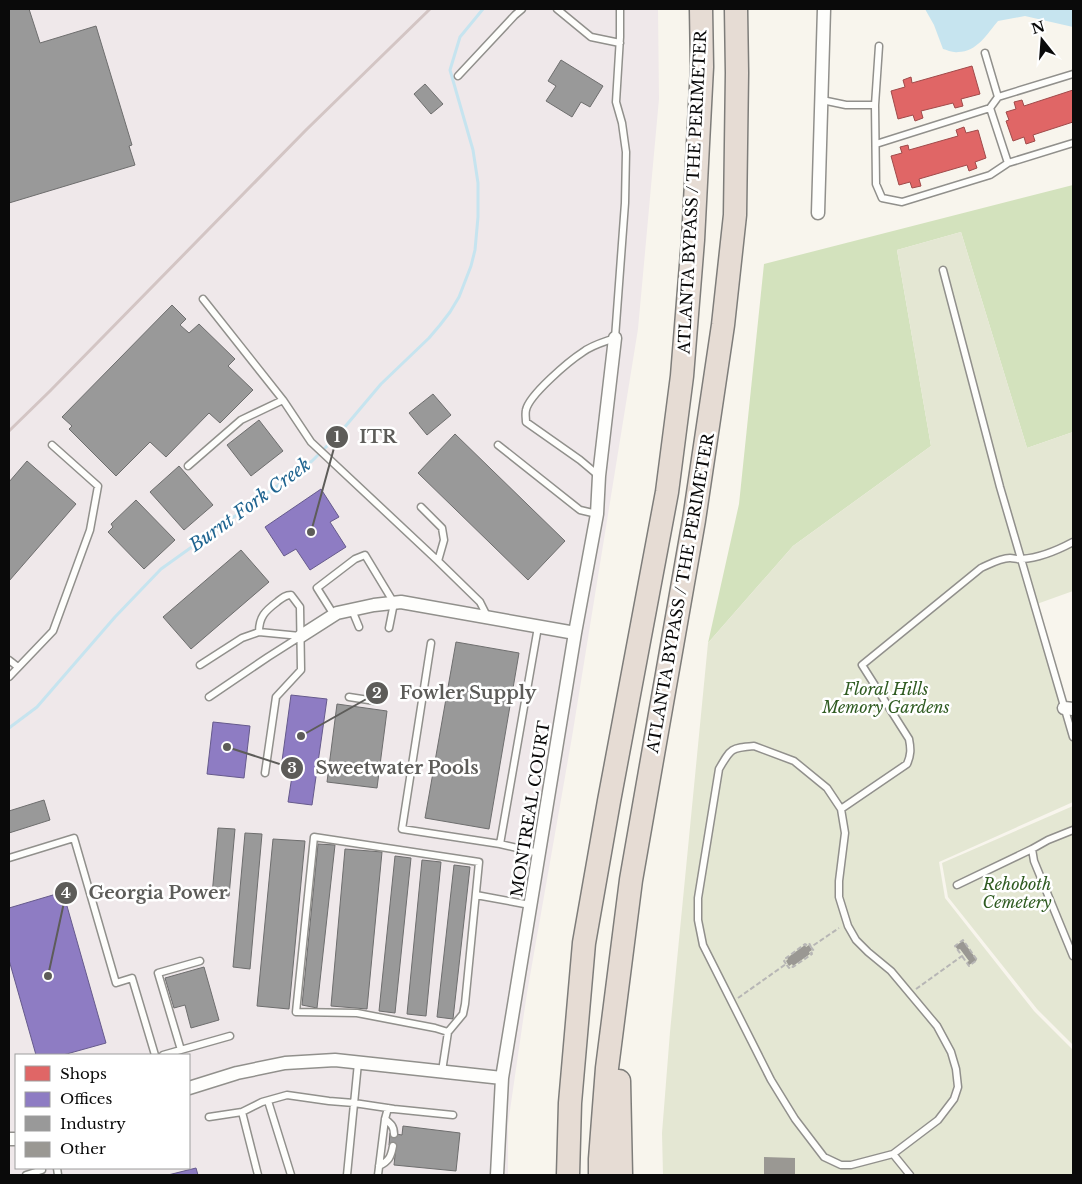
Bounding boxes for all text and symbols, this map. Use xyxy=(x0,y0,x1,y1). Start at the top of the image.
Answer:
north arrow xyxy=(1017,15,1067,65)
text: N xyxy=(1029,17,1047,38)
street label: ATLANTA BYPASS / THE PERIMETER xyxy=(673,28,711,355)
callout: ITR xyxy=(325,420,407,453)
text: ITR xyxy=(359,426,398,448)
text: 1 xyxy=(334,427,341,446)
street label: ATLANTA BYPASS / THE PERIMETER xyxy=(642,430,718,755)
water label: Burnt Fork Creek xyxy=(184,454,315,557)
callout: Fowler Supply xyxy=(365,676,547,709)
park label: Floral Hills Memory Gardens xyxy=(821,679,950,717)
text: Fowler Supply xyxy=(400,682,537,704)
text: 2 xyxy=(372,683,382,702)
street label: MONTREAL COURT xyxy=(506,719,554,899)
callout: Sweetwater Pools xyxy=(280,751,488,784)
text: Sweetwater Pools xyxy=(315,757,479,779)
text: 3 xyxy=(287,758,297,777)
park label: Rehoboth Cemetery xyxy=(982,874,1052,912)
callout: Georgia Power xyxy=(53,876,237,909)
text: Georgia Power xyxy=(89,882,227,904)
text: 4 xyxy=(61,883,71,902)
legend xyxy=(15,1054,190,1169)
text: Shops xyxy=(60,1064,107,1083)
text: Offices xyxy=(60,1089,112,1108)
text: Industry xyxy=(60,1114,126,1133)
text: Other xyxy=(60,1139,107,1158)

